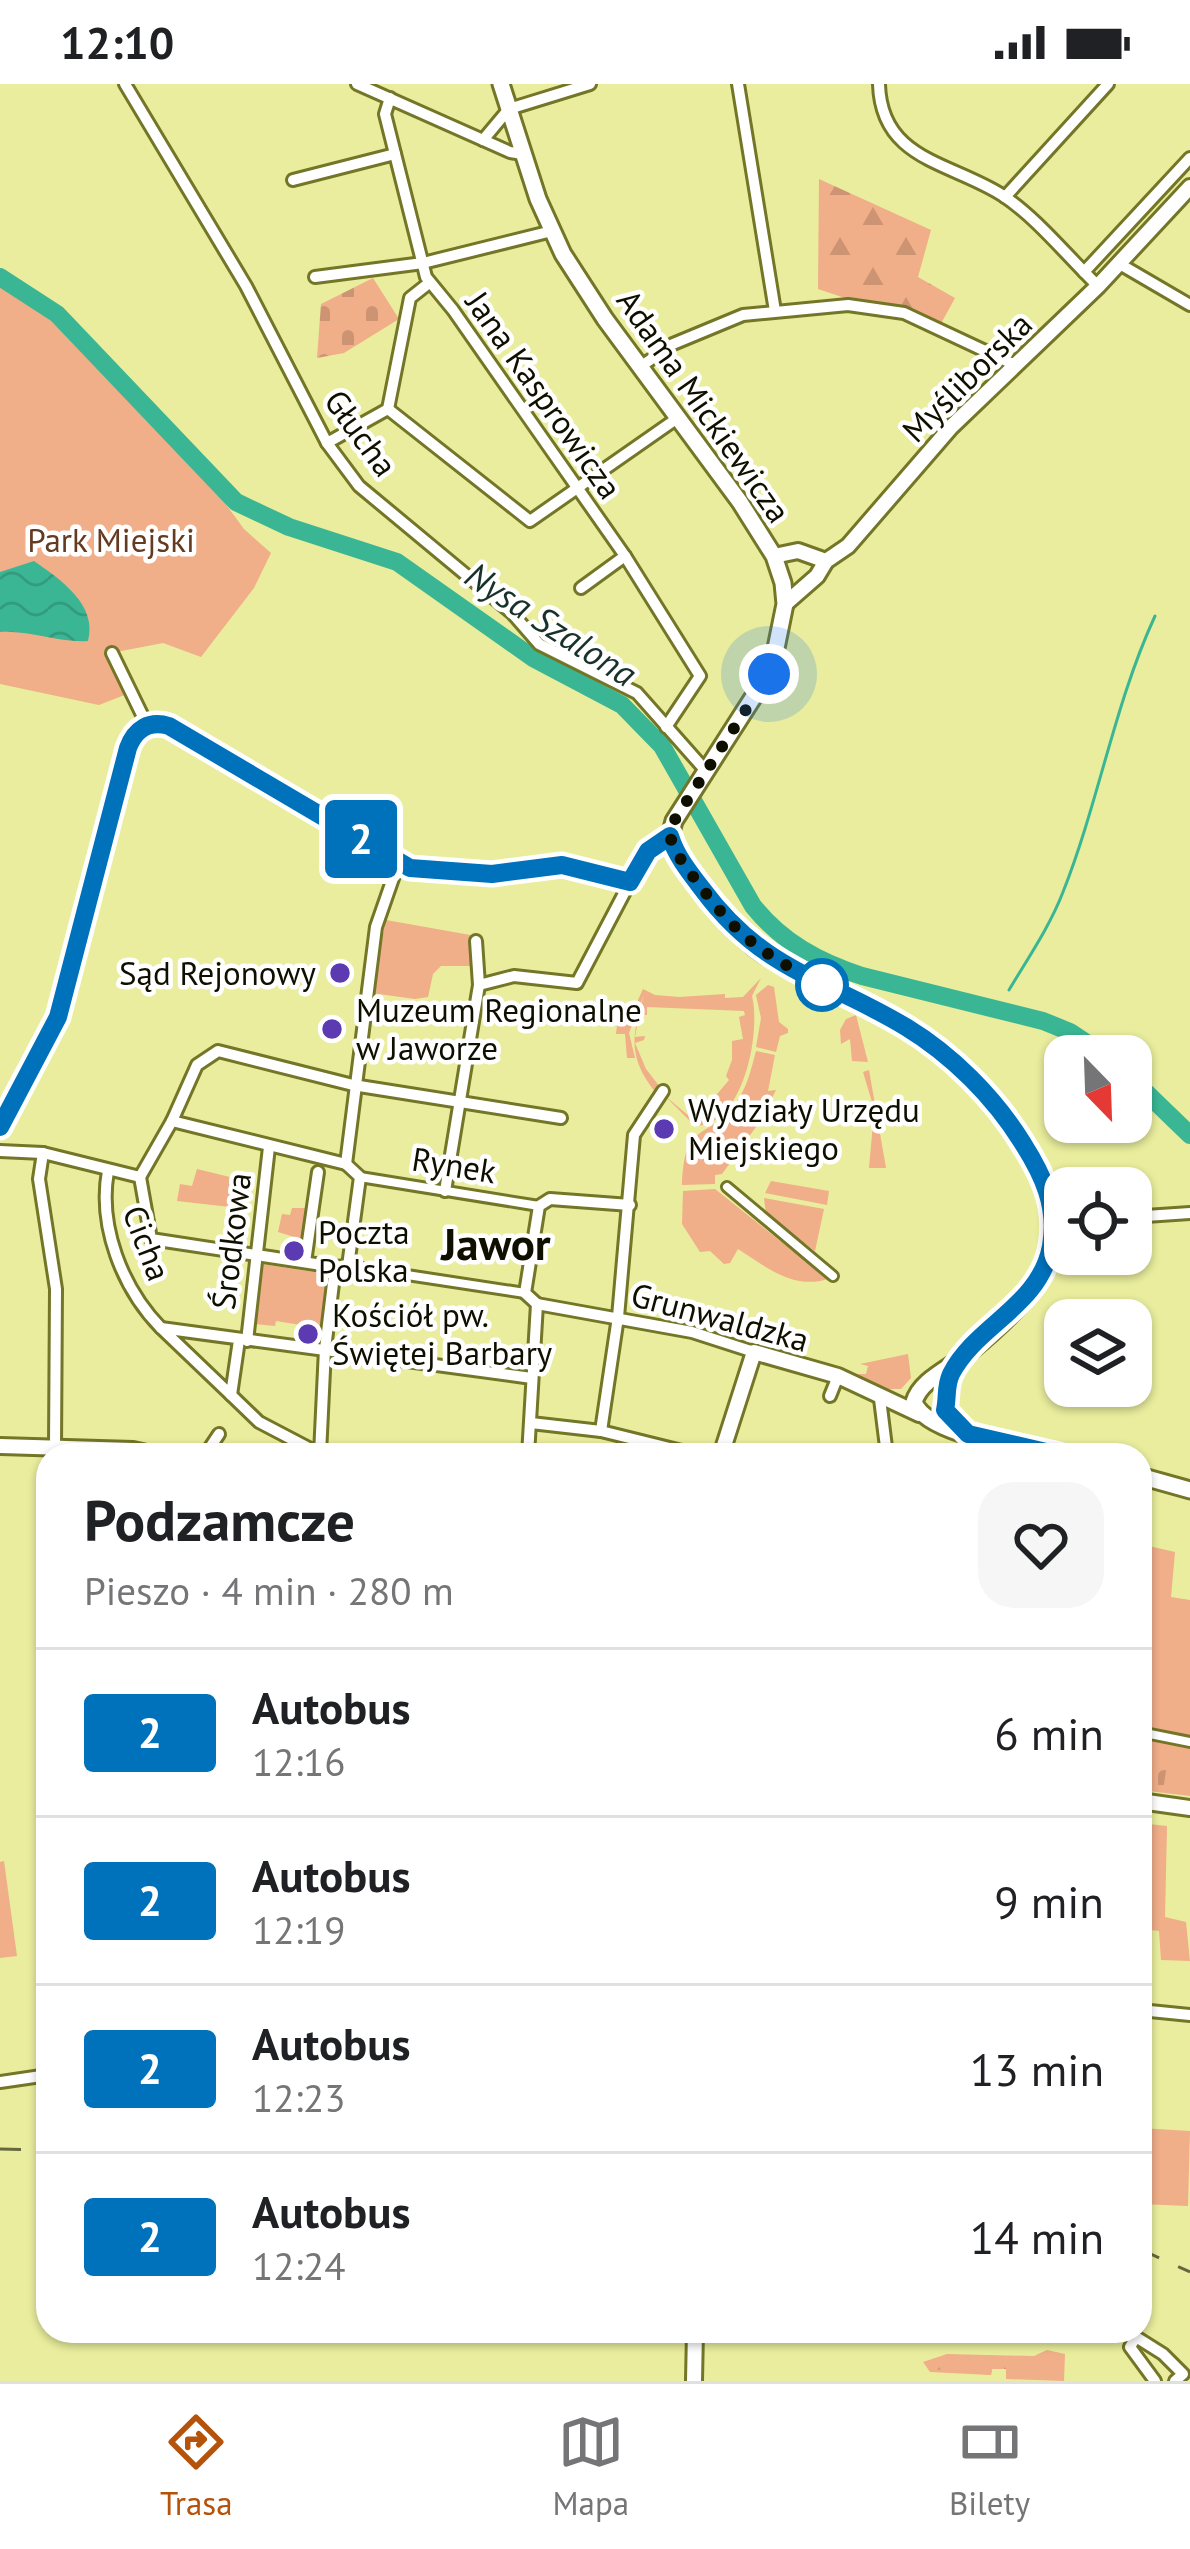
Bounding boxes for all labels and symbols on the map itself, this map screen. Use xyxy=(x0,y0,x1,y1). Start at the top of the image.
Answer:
street label: Jana Kasprowicza xyxy=(456,281,632,507)
street label: Adama Mickiewicza xyxy=(608,281,801,531)
street label: Myśliborska xyxy=(893,303,1041,451)
street label: Głucha xyxy=(316,381,407,485)
park label: Park Miejski xyxy=(27,518,195,561)
water label: Nysa Szalona xyxy=(457,551,646,697)
your location xyxy=(739,644,799,704)
line badge: 2 xyxy=(322,800,400,878)
place label: Sąd Rejonowy xyxy=(119,951,317,994)
marker: Sąd Rejonowy xyxy=(327,960,353,986)
unlabelled marker xyxy=(797,960,847,1010)
place label: Muzeum Regionalne w Jaworze xyxy=(356,988,642,1069)
marker: Muzeum Regionalne w Jaworze xyxy=(319,1016,345,1042)
north arrow xyxy=(1044,1035,1152,1143)
place label: Wydziały Urzędu Miejskiego xyxy=(688,1088,920,1169)
marker: Wydziały Urzędu Miejskiego xyxy=(651,1116,677,1142)
street label: Rynek xyxy=(409,1137,499,1192)
street label: Środkowa xyxy=(201,1170,260,1312)
street label: Cicha xyxy=(114,1199,181,1286)
place label: Poczta Polska xyxy=(318,1210,410,1291)
district label: Jawor xyxy=(439,1214,551,1272)
marker: Poczta Polska xyxy=(281,1238,307,1264)
street label: Grunwaldzka xyxy=(627,1272,814,1361)
place label: Kościół pw. Świętej Barbary xyxy=(332,1293,553,1374)
marker: Kościół pw. Świętej Barbary xyxy=(295,1321,321,1347)

